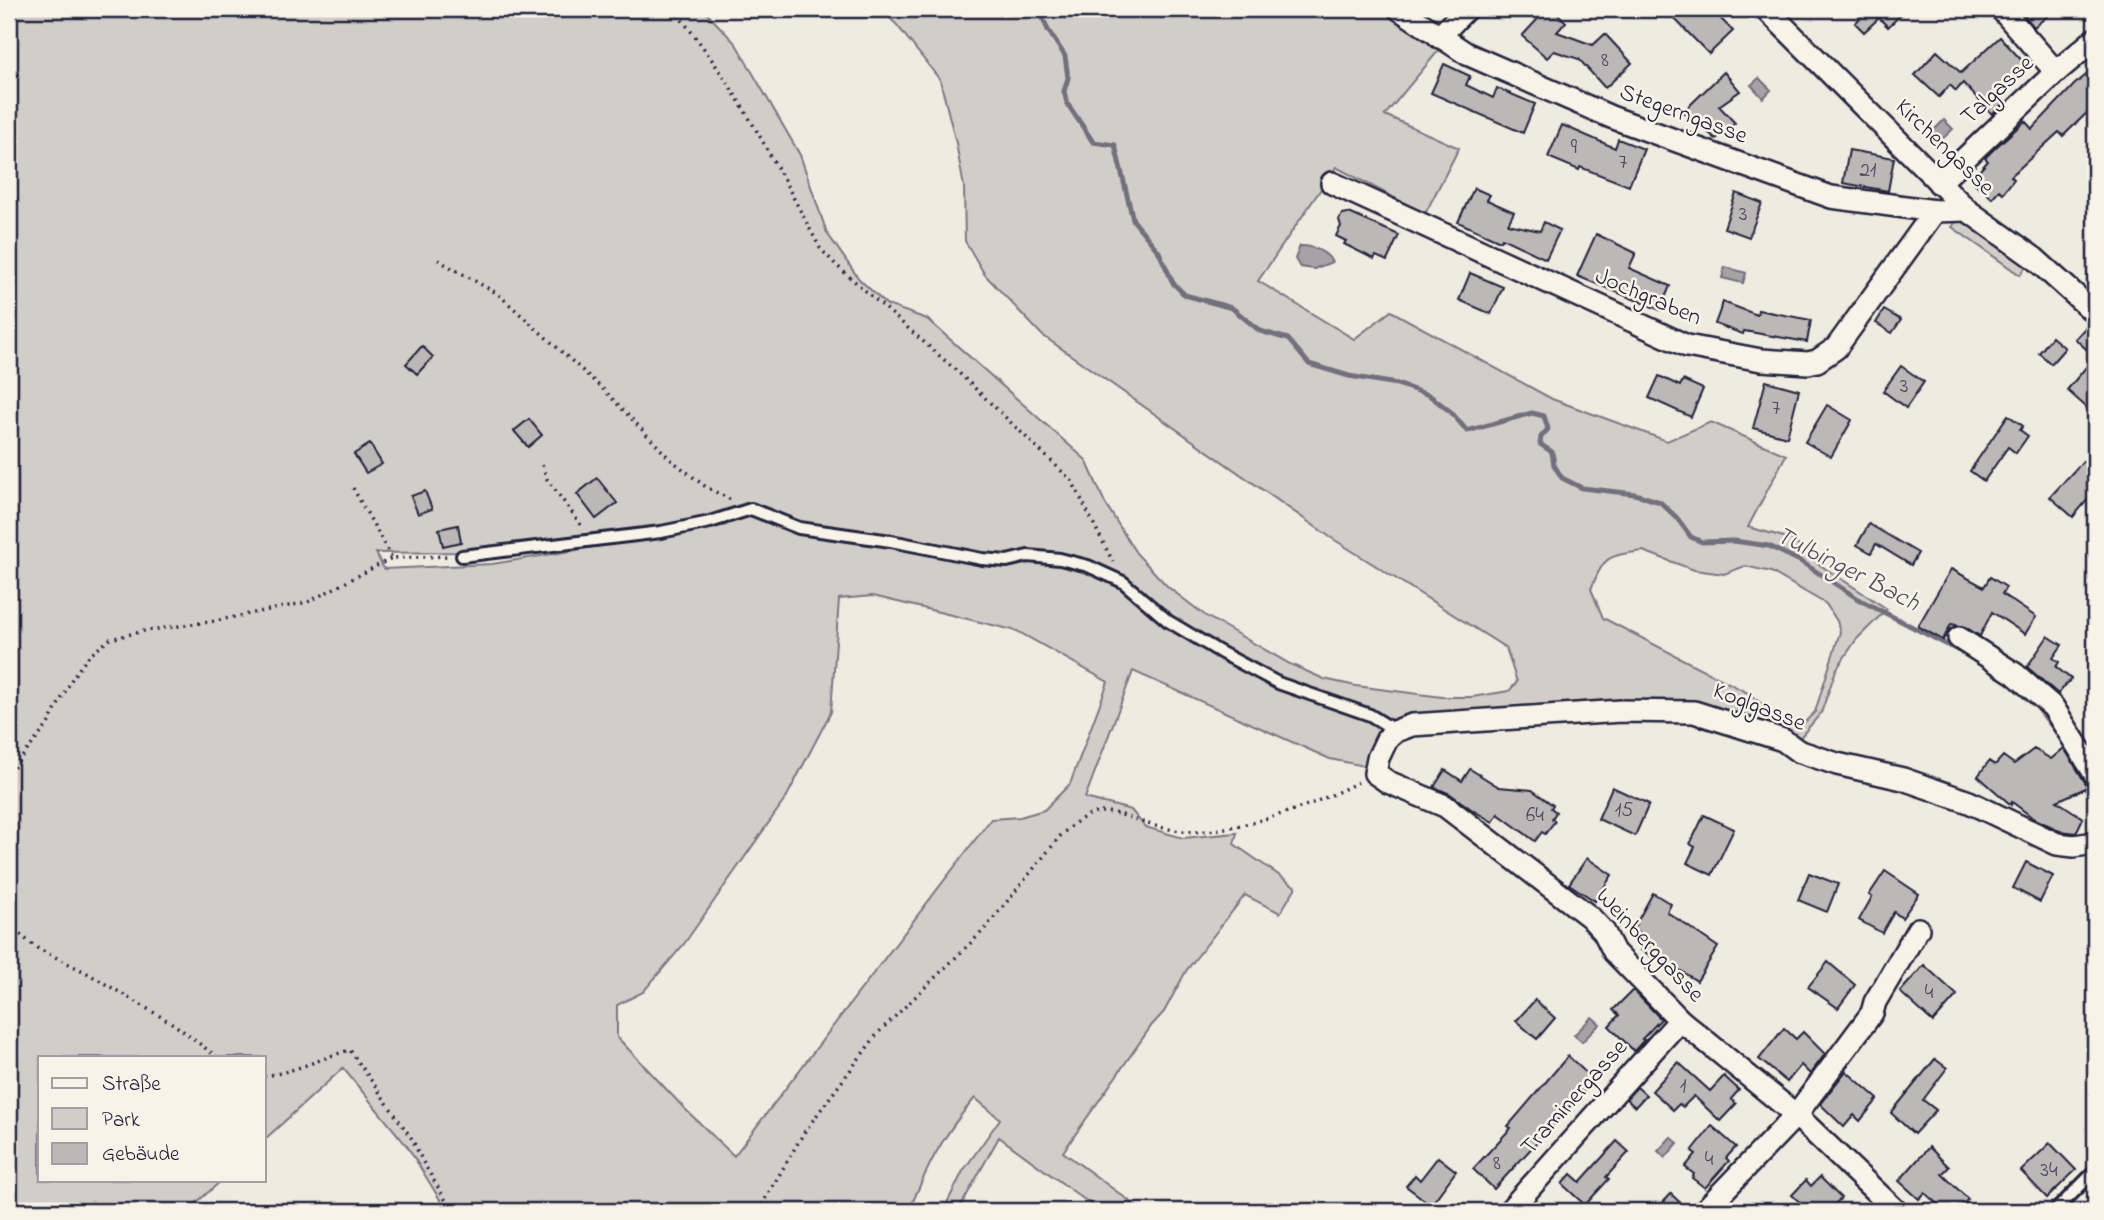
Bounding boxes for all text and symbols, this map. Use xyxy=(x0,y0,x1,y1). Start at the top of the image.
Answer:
house number: 8 xyxy=(1601,46,1609,76)
street label: Talgasse xyxy=(1953,47,2043,134)
street label: Stegerngasse xyxy=(1614,76,1752,154)
street label: Kirchengasse xyxy=(1886,91,2002,205)
house number: 9 xyxy=(1571,133,1578,163)
house number: 7 xyxy=(1619,148,1628,178)
house number: 21 xyxy=(1859,156,1877,186)
house number: 3 xyxy=(1739,200,1747,230)
street label: Jochgraben xyxy=(1589,260,1707,336)
house number: 3 xyxy=(1900,372,1908,402)
house number: 7 xyxy=(1772,394,1781,424)
water label: Tulbinger Bach xyxy=(1768,517,1926,623)
street label: Koglgasse xyxy=(1707,674,1811,742)
house number: 15 xyxy=(1615,796,1633,826)
house number: 64 xyxy=(1526,801,1544,831)
street label: Weinberggasse xyxy=(1586,881,1712,1012)
house number: 4 xyxy=(1925,978,1934,1008)
street label: Traminergasse xyxy=(1513,1032,1637,1164)
legend xyxy=(38,1056,266,1182)
text: Straße xyxy=(102,1070,161,1100)
house number: 1 xyxy=(1680,1072,1687,1102)
text: Park xyxy=(102,1106,141,1136)
text: Gebäude xyxy=(102,1140,180,1170)
house number: 4 xyxy=(1705,1145,1714,1175)
house number: 8 xyxy=(1493,1149,1501,1179)
house number: 34 xyxy=(2040,1156,2058,1186)

